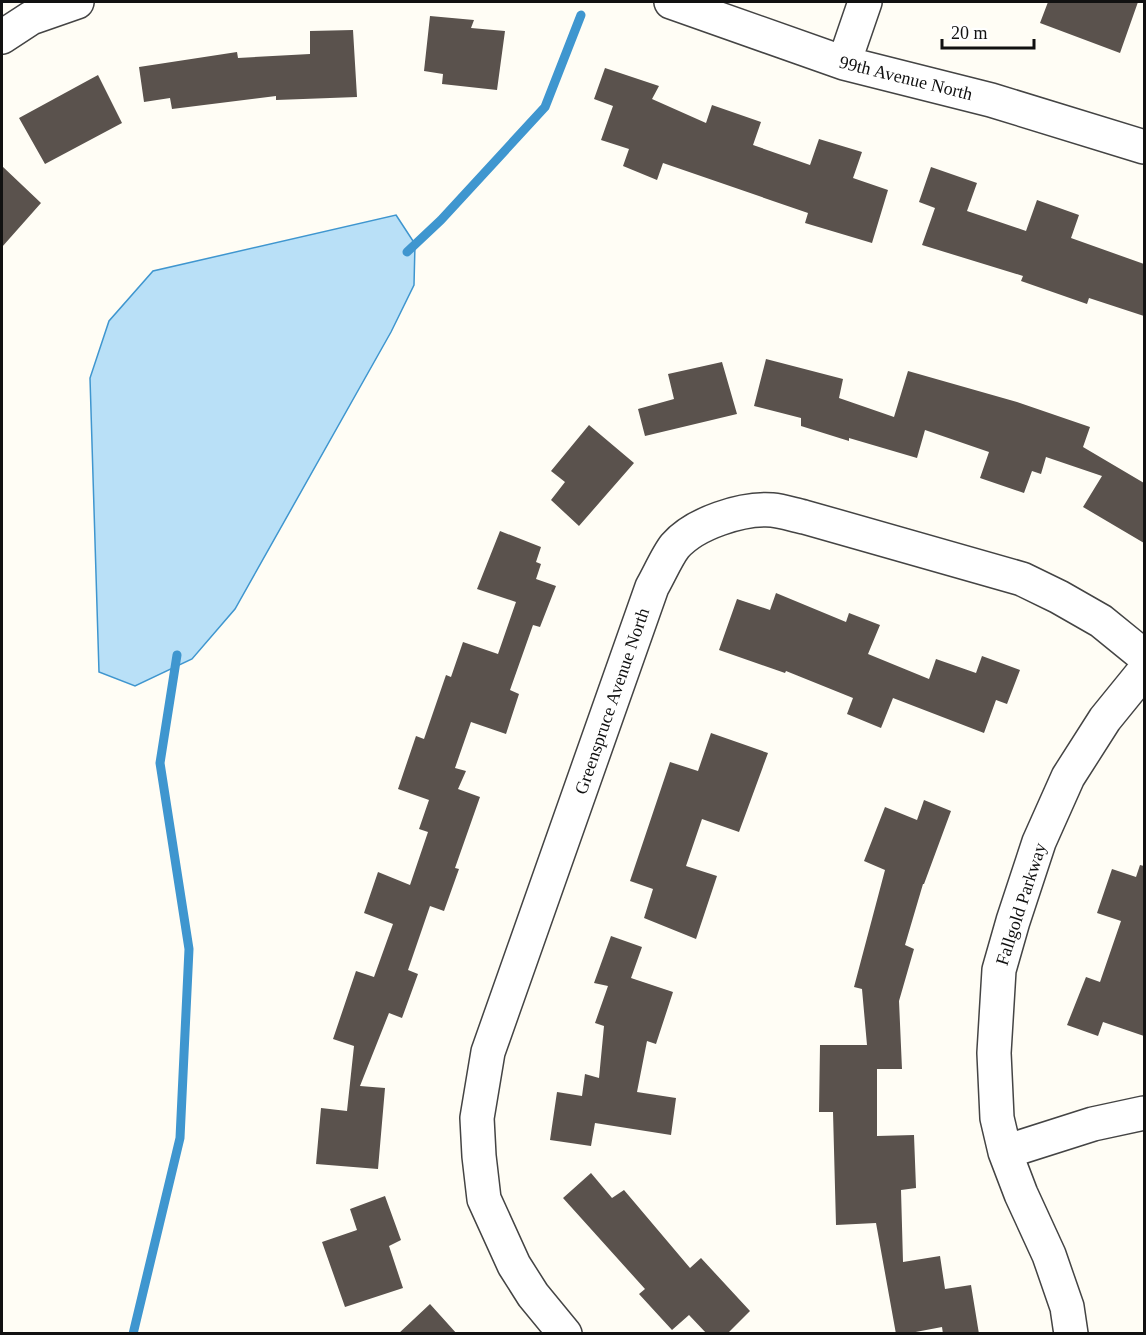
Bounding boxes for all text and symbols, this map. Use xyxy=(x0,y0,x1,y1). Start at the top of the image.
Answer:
scale bar xyxy=(942,12,1034,50)
text: 20 m xyxy=(951,23,988,43)
street label: 99th Avenue North xyxy=(837,52,975,104)
street label: Greenspruce Avenue North xyxy=(571,605,653,797)
street label: Fallgold Parkway xyxy=(992,840,1050,968)

